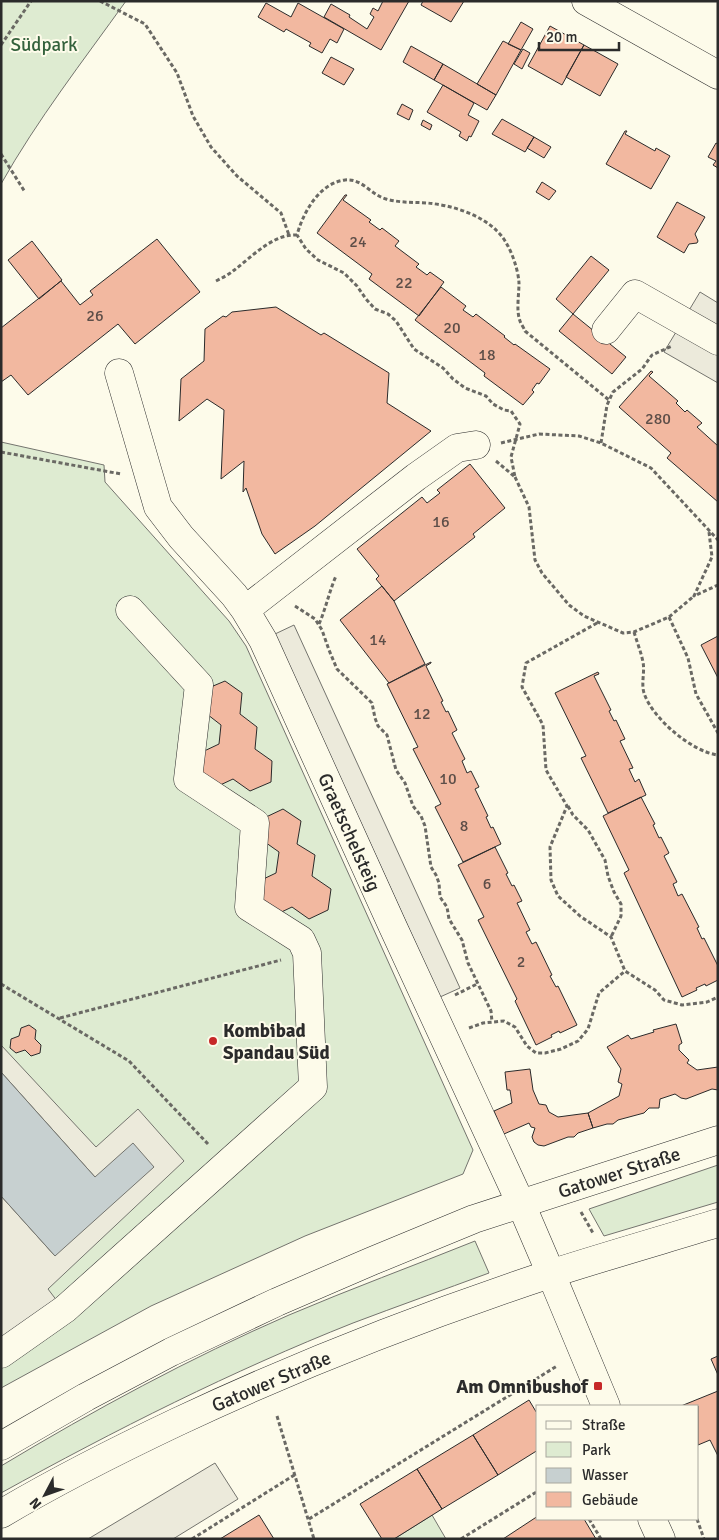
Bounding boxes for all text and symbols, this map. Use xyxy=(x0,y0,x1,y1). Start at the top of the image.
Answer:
scale bar xyxy=(539,20,619,52)
text: 20 m xyxy=(546,28,577,46)
park label: Südpark xyxy=(10,33,78,57)
house number: 24 xyxy=(349,232,367,252)
house number: 22 xyxy=(395,273,413,293)
house number: 26 xyxy=(86,306,104,326)
house number: 20 xyxy=(443,318,461,338)
house number: 18 xyxy=(478,345,496,365)
house number: 280 xyxy=(645,409,671,429)
house number: 16 xyxy=(432,512,450,532)
house number: 14 xyxy=(369,630,387,650)
house number: 12 xyxy=(413,704,431,724)
house number: 10 xyxy=(439,769,457,789)
street label: Graetschelsteig xyxy=(312,770,386,895)
house number: 8 xyxy=(460,816,468,836)
house number: 6 xyxy=(483,874,491,894)
house number: 2 xyxy=(517,952,525,972)
place label: Kombibad Spandau Süd xyxy=(223,1019,330,1065)
marker: Kombibad Spandau Süd xyxy=(207,1035,219,1047)
street label: Gatower Straße xyxy=(555,1142,683,1204)
street label: Gatower Straße xyxy=(208,1346,335,1418)
place label: Am Omnibushof xyxy=(456,1375,589,1399)
marker: Am Omnibushof xyxy=(592,1380,604,1392)
legend xyxy=(536,1405,699,1520)
text: Straße xyxy=(582,1416,626,1434)
text: Park xyxy=(582,1441,611,1459)
text: Wasser xyxy=(582,1466,628,1484)
north arrow xyxy=(20,1470,70,1520)
text: Gebäude xyxy=(582,1491,638,1509)
text: N xyxy=(26,1494,45,1512)

